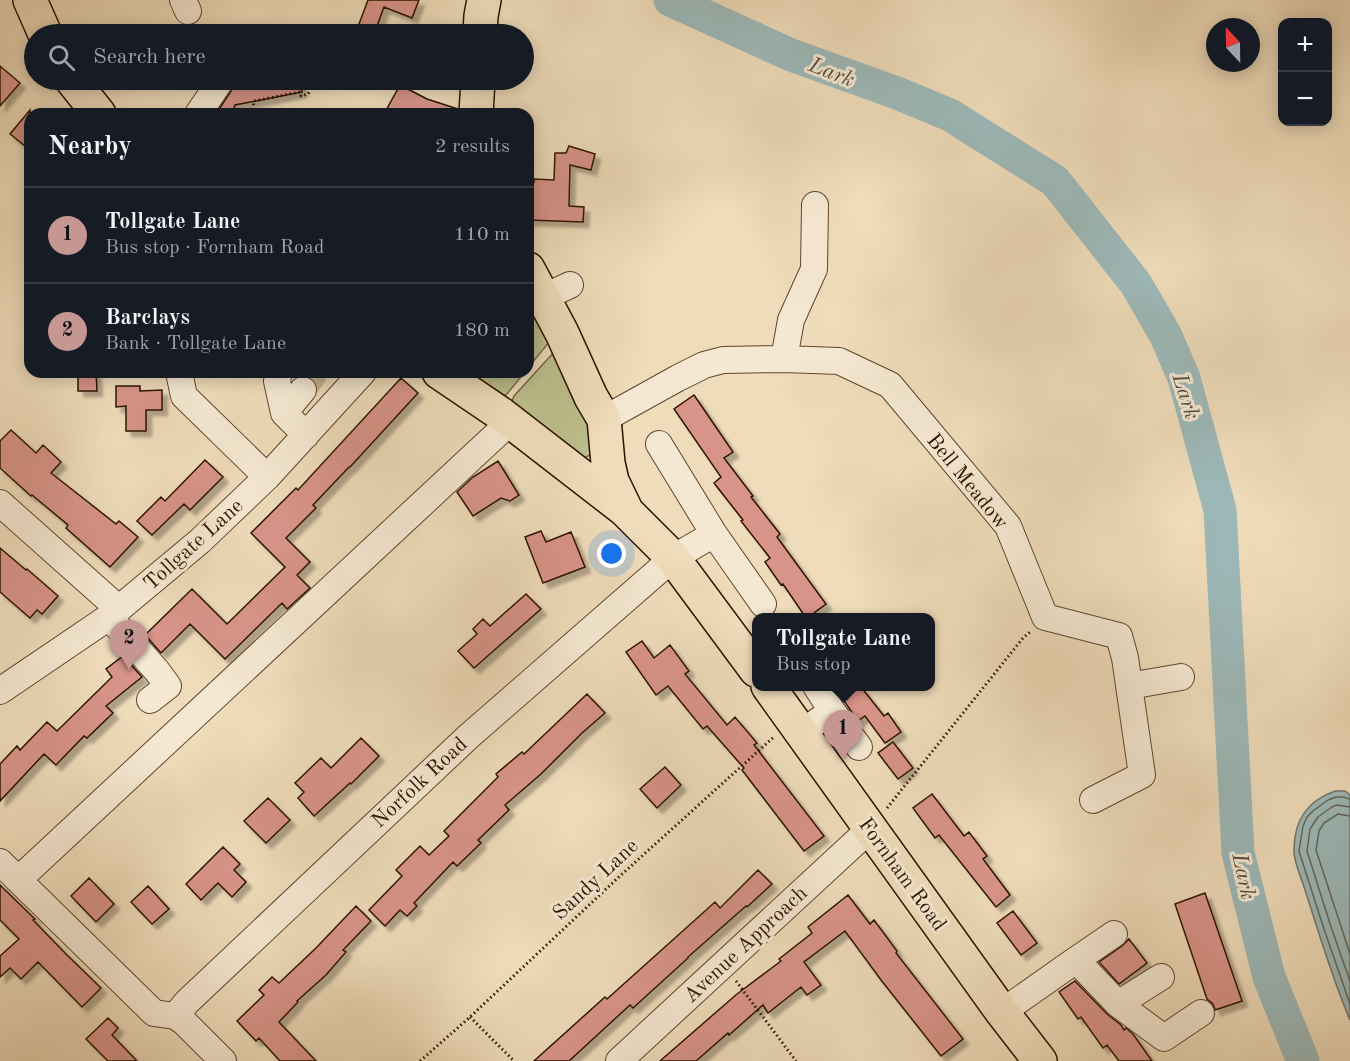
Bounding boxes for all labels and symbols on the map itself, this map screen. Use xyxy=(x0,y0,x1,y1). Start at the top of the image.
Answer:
north arrow xyxy=(1206,18,1260,72)
water label: Lark xyxy=(804,54,857,92)
water label: Lark xyxy=(1167,370,1203,423)
street label: Bell Meadow xyxy=(922,430,1012,534)
street label: Tollgate Lane xyxy=(140,495,248,595)
your location xyxy=(597,539,626,568)
pin: 2 xyxy=(110,620,148,670)
pin: 1 xyxy=(824,710,862,760)
street label: Norfolk Road xyxy=(368,734,472,832)
street label: Fornham Road xyxy=(854,814,950,935)
street label: Sandy Lane xyxy=(549,836,643,925)
water label: Lark xyxy=(1227,850,1259,902)
street label: Avenue Approach xyxy=(680,883,812,1007)

